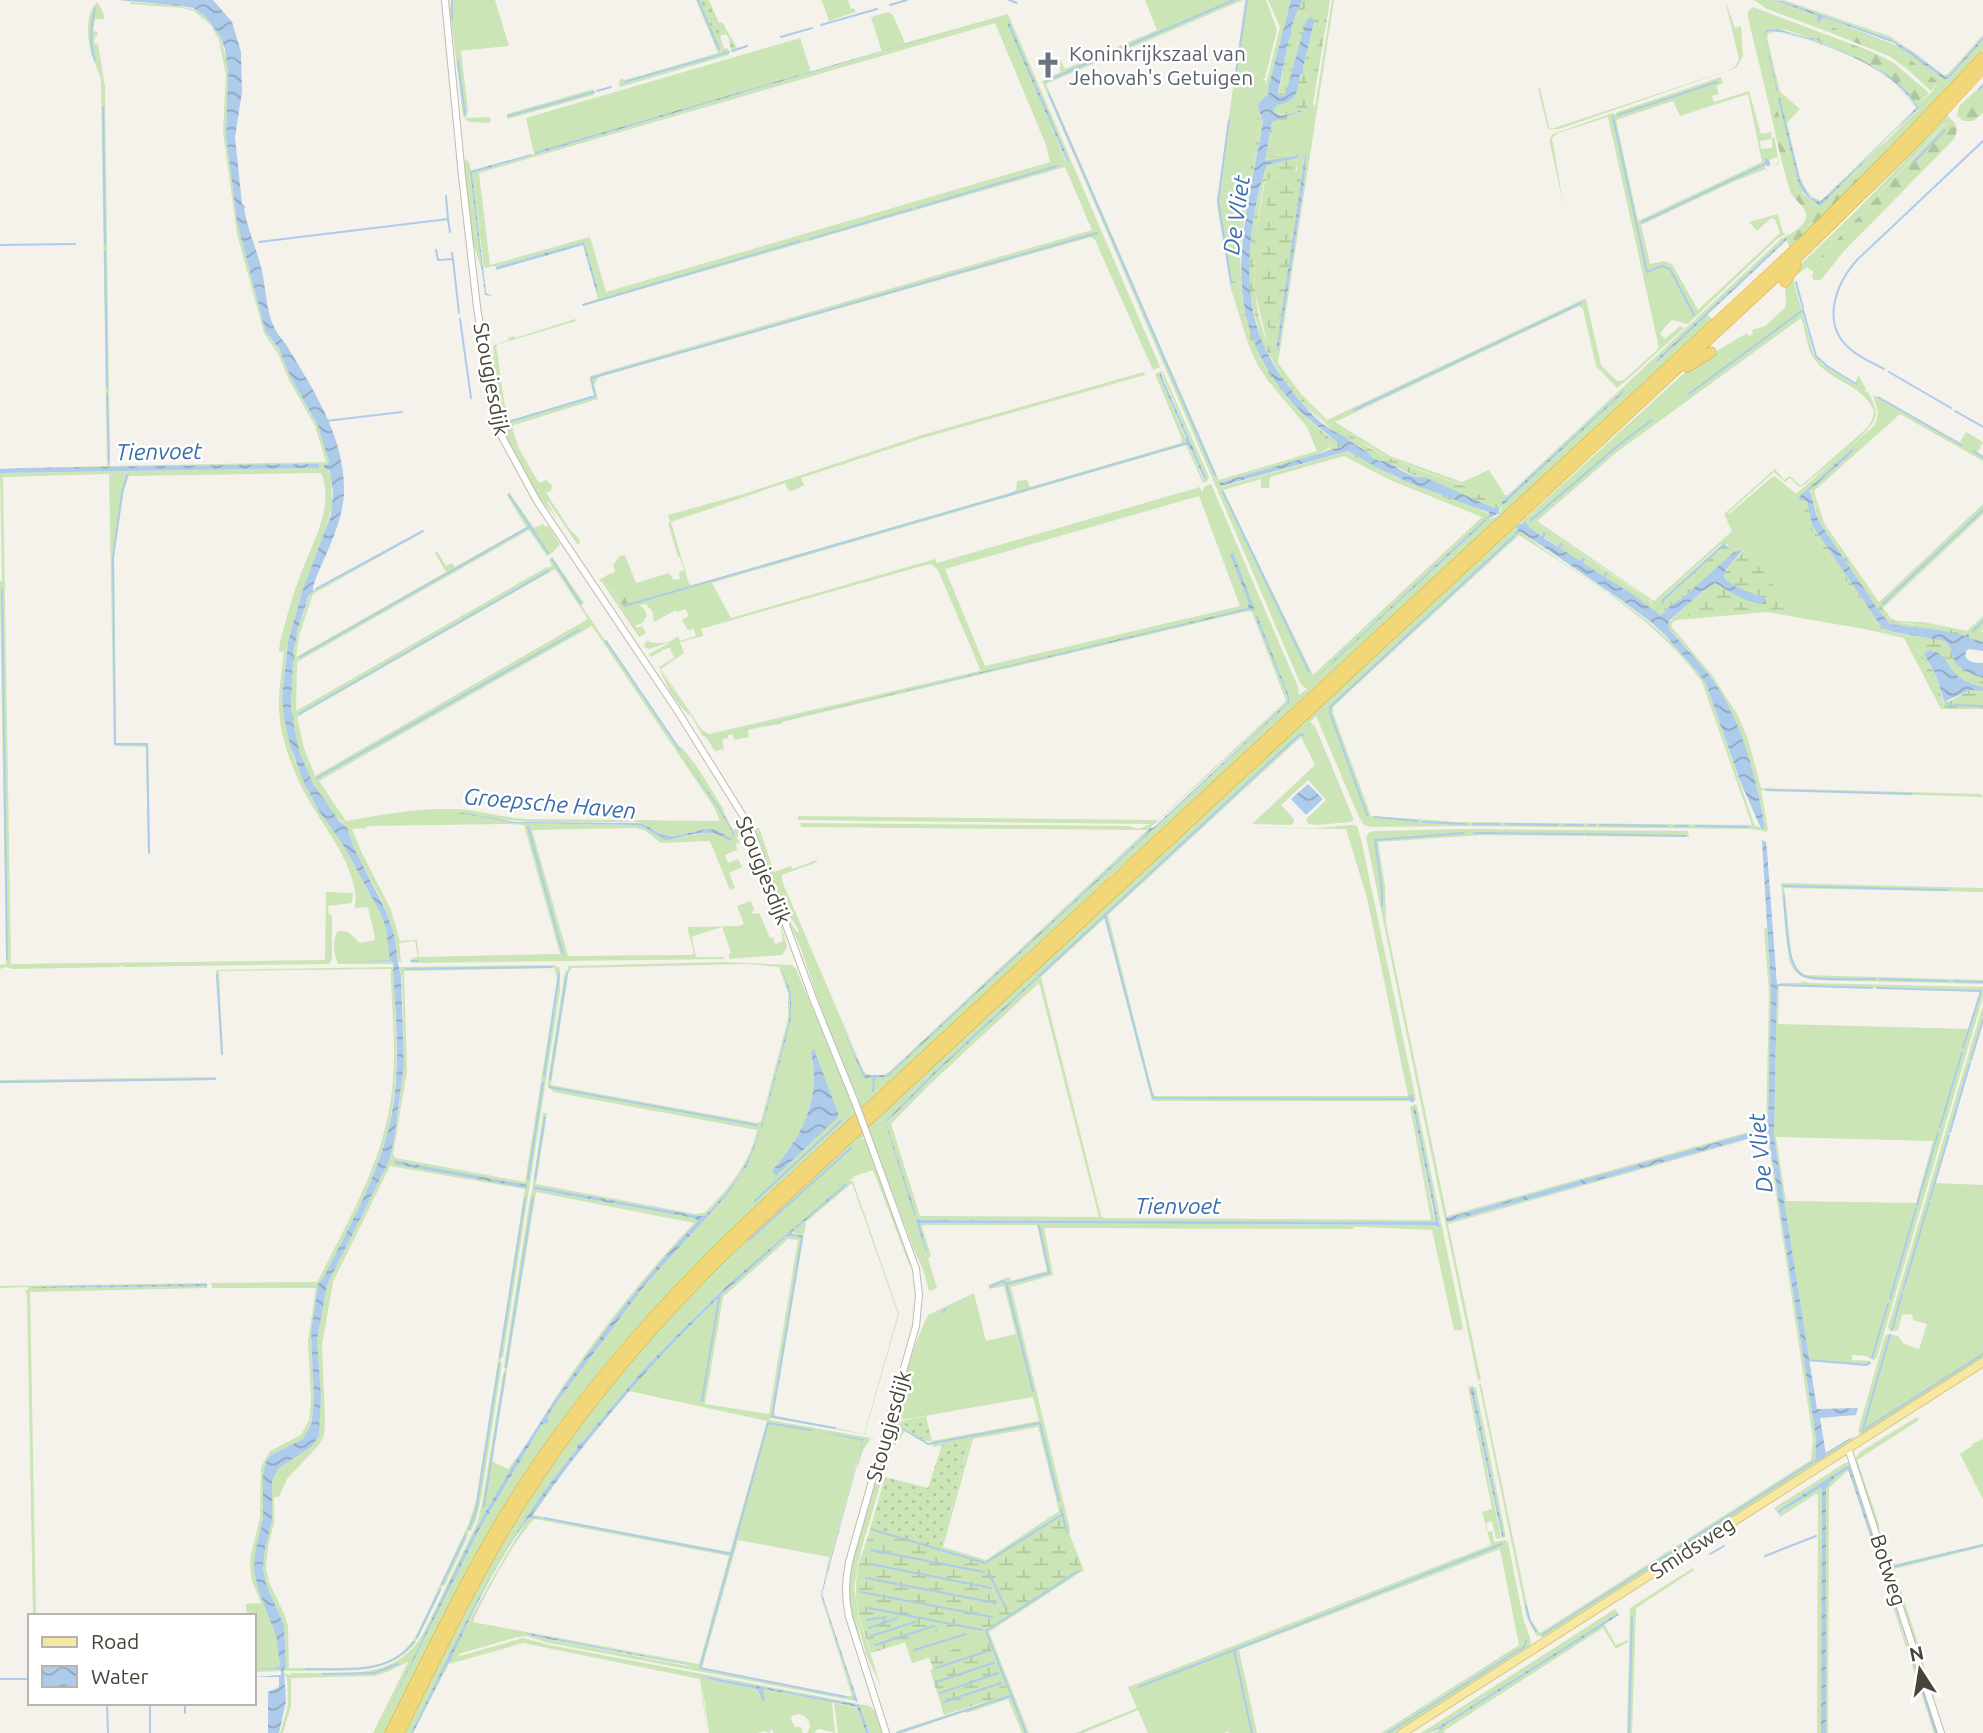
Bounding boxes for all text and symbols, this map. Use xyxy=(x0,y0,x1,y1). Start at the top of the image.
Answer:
place label: Koninkrijkszaal van Jehovah's Getuigen xyxy=(1069,41,1253,89)
church icon: Koninkrijkszaal van Jehovah's Getuigen xyxy=(1033,50,1063,80)
water label: De Vliet xyxy=(1218,173,1254,256)
street label: Stougjesdijk xyxy=(469,320,515,438)
water label: Tienvoet xyxy=(116,438,203,464)
water label: Groepsche Haven xyxy=(463,783,637,823)
street label: Stougjesdijk xyxy=(731,812,797,928)
water label: De Vliet xyxy=(1743,1111,1777,1194)
water label: Tienvoet xyxy=(1135,1193,1222,1218)
street label: Stougjesdijk xyxy=(861,1367,915,1484)
street label: Smidsweg xyxy=(1645,1511,1739,1583)
street label: Botweg xyxy=(1866,1531,1912,1609)
legend xyxy=(28,1614,256,1705)
text: Road xyxy=(91,1629,139,1653)
north arrow xyxy=(1885,1635,1955,1705)
text: N xyxy=(1907,1641,1926,1666)
text: Water xyxy=(91,1664,149,1688)

